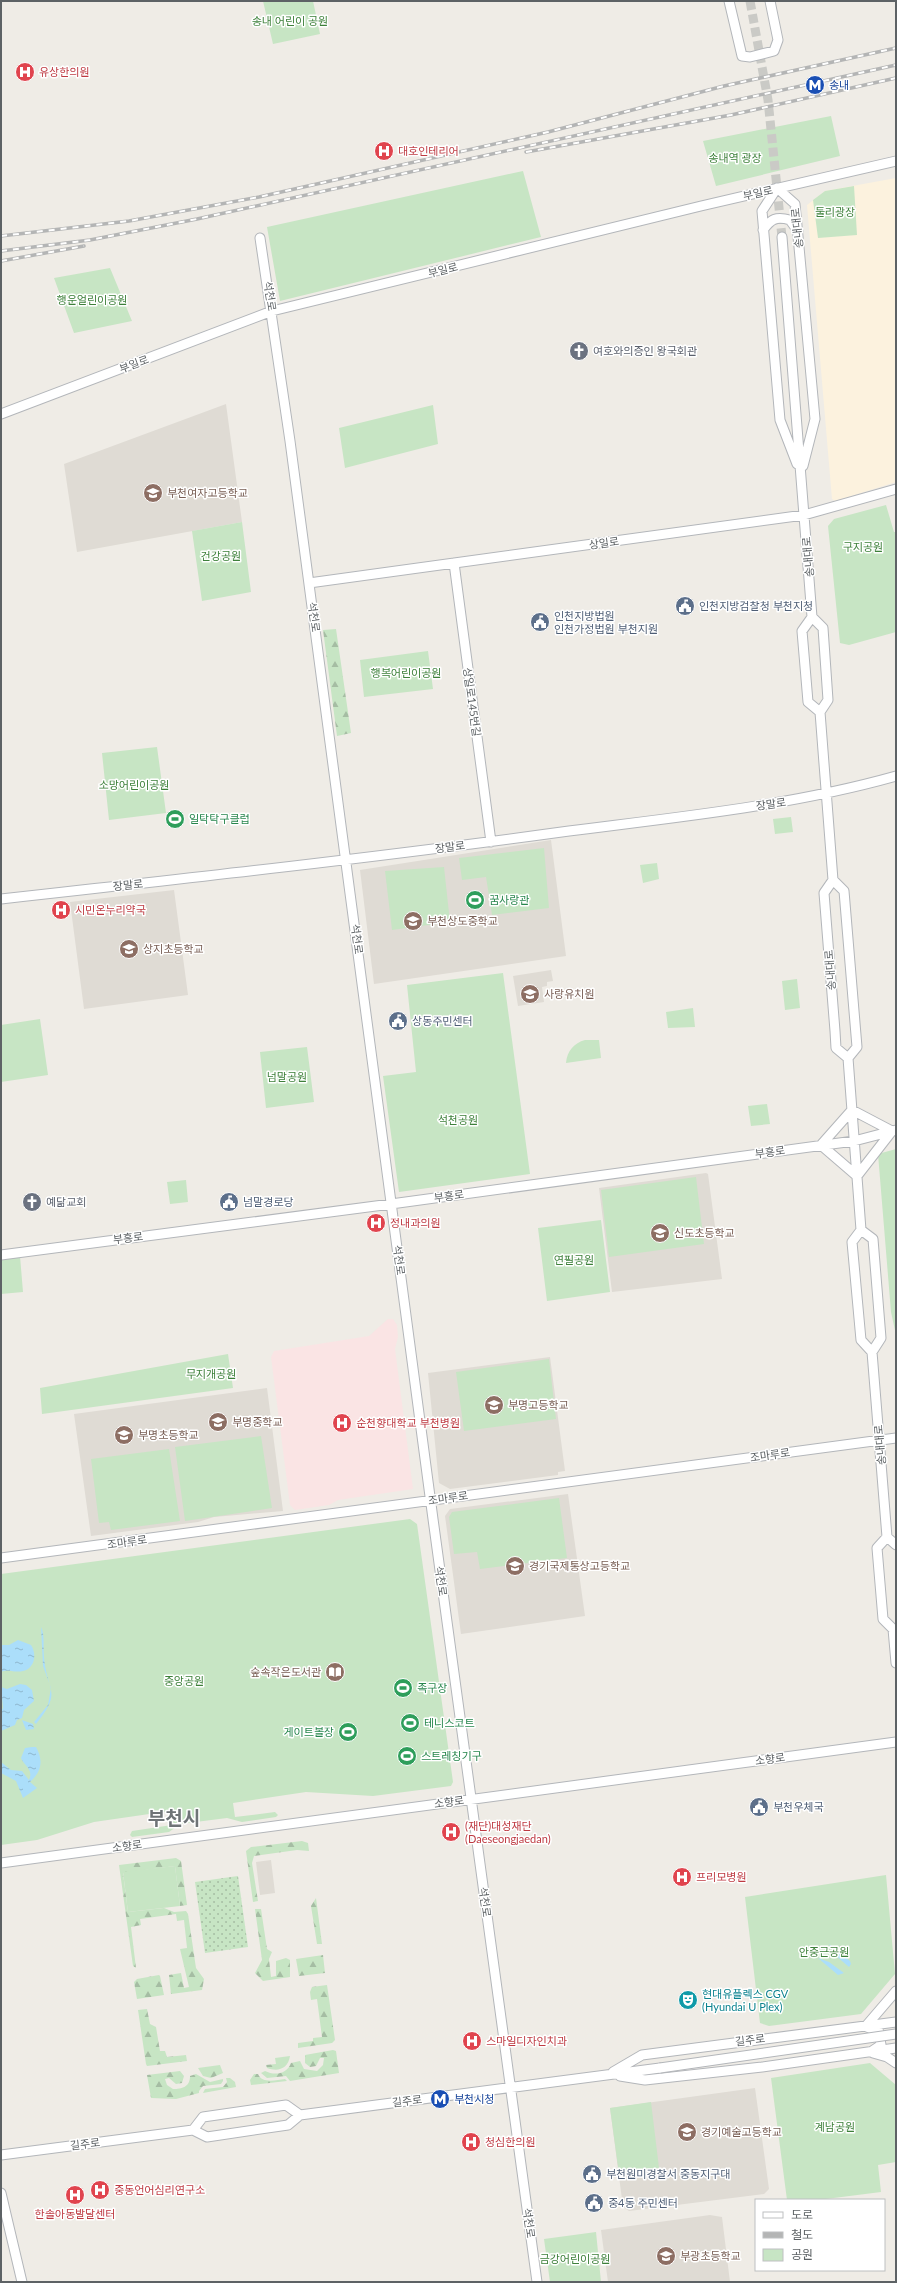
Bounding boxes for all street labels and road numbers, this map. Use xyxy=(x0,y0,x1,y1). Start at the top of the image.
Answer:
street label: 부일로 xyxy=(742,183,774,202)
street label: 송내대로 xyxy=(788,207,805,249)
street label: 부일로 xyxy=(427,260,459,279)
street label: 석천로 xyxy=(262,280,279,312)
street label: 부일로 xyxy=(117,352,150,375)
street label: 상일로 xyxy=(588,534,620,551)
street label: 송내대로 xyxy=(799,536,816,578)
street label: 석천로 xyxy=(306,601,323,633)
street label: 상일로145번길 xyxy=(461,666,484,737)
street label: 장말로 xyxy=(755,795,787,812)
street label: 장말로 xyxy=(434,838,466,855)
street label: 장말로 xyxy=(112,876,144,893)
street label: 석천로 xyxy=(349,923,366,955)
street label: 송내대로 xyxy=(822,949,837,991)
street label: 부흥로 xyxy=(754,1143,786,1160)
street label: 부흥로 xyxy=(433,1187,465,1204)
street label: 부흥로 xyxy=(112,1229,144,1246)
street label: 석천로 xyxy=(391,1244,408,1276)
street label: 송내대로 xyxy=(871,1424,888,1466)
street label: 조마루로 xyxy=(749,1445,791,1464)
street label: 조마루로 xyxy=(427,1488,469,1507)
street label: 조마루로 xyxy=(106,1532,148,1551)
street label: 석천로 xyxy=(433,1565,450,1597)
street label: 소향로 xyxy=(754,1750,786,1767)
street label: 소향로 xyxy=(433,1793,465,1810)
street label: 소향로 xyxy=(111,1837,143,1854)
street label: 석천로 xyxy=(477,1886,494,1918)
street label: 길주로 xyxy=(734,2031,766,2048)
street label: 길주로 xyxy=(391,2092,423,2109)
street label: 길주로 xyxy=(69,2135,101,2152)
street label: 석천로 xyxy=(521,2207,538,2239)

